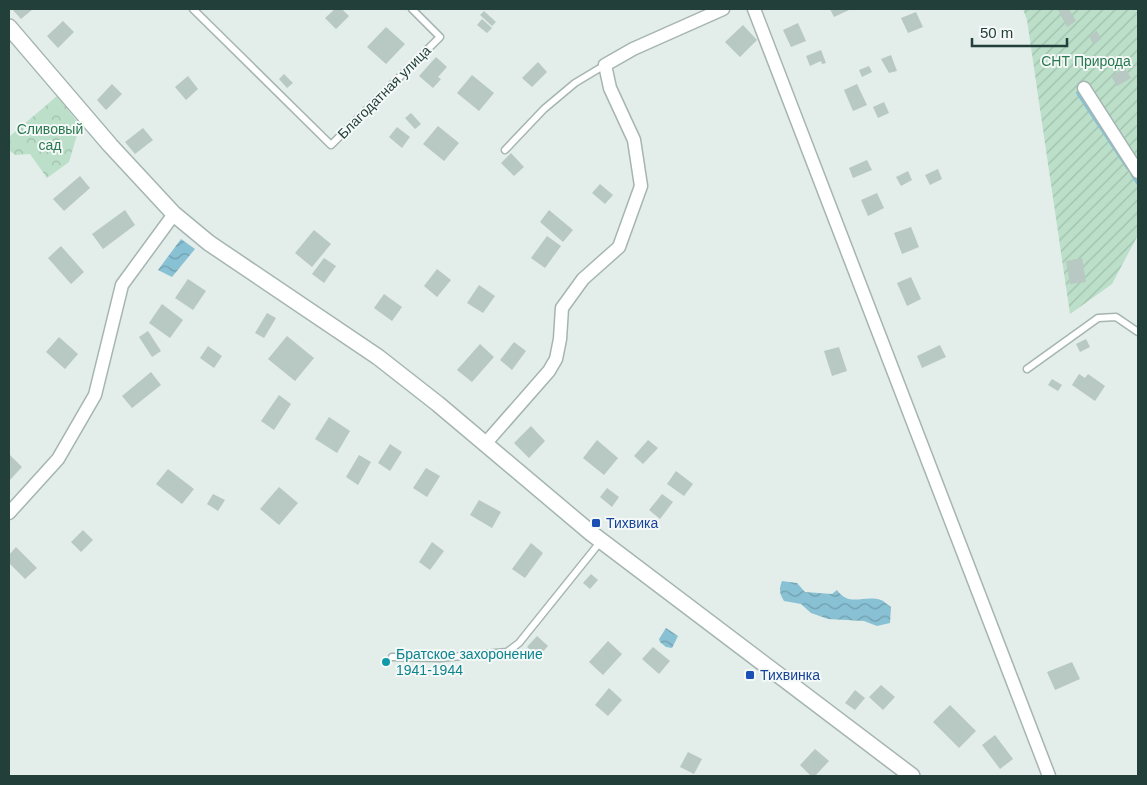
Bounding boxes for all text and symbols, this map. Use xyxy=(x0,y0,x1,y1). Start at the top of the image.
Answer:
scale bar xyxy=(972,15,1067,47)
text: 50 m xyxy=(980,24,1013,41)
street label: Благодатная улица xyxy=(334,42,434,142)
park label: СНТ Природа xyxy=(1041,53,1131,69)
park label: Сливовый сад xyxy=(17,121,83,153)
place label: Тихвика xyxy=(606,515,658,531)
marker: Тихвика xyxy=(590,517,602,529)
place label: Братское захоронение 1941-1944 xyxy=(396,646,543,678)
marker: Братское захоронение 1941-1944 xyxy=(380,656,392,668)
place label: Тихвинка xyxy=(760,667,820,683)
marker: Тихвинка xyxy=(744,669,756,681)

